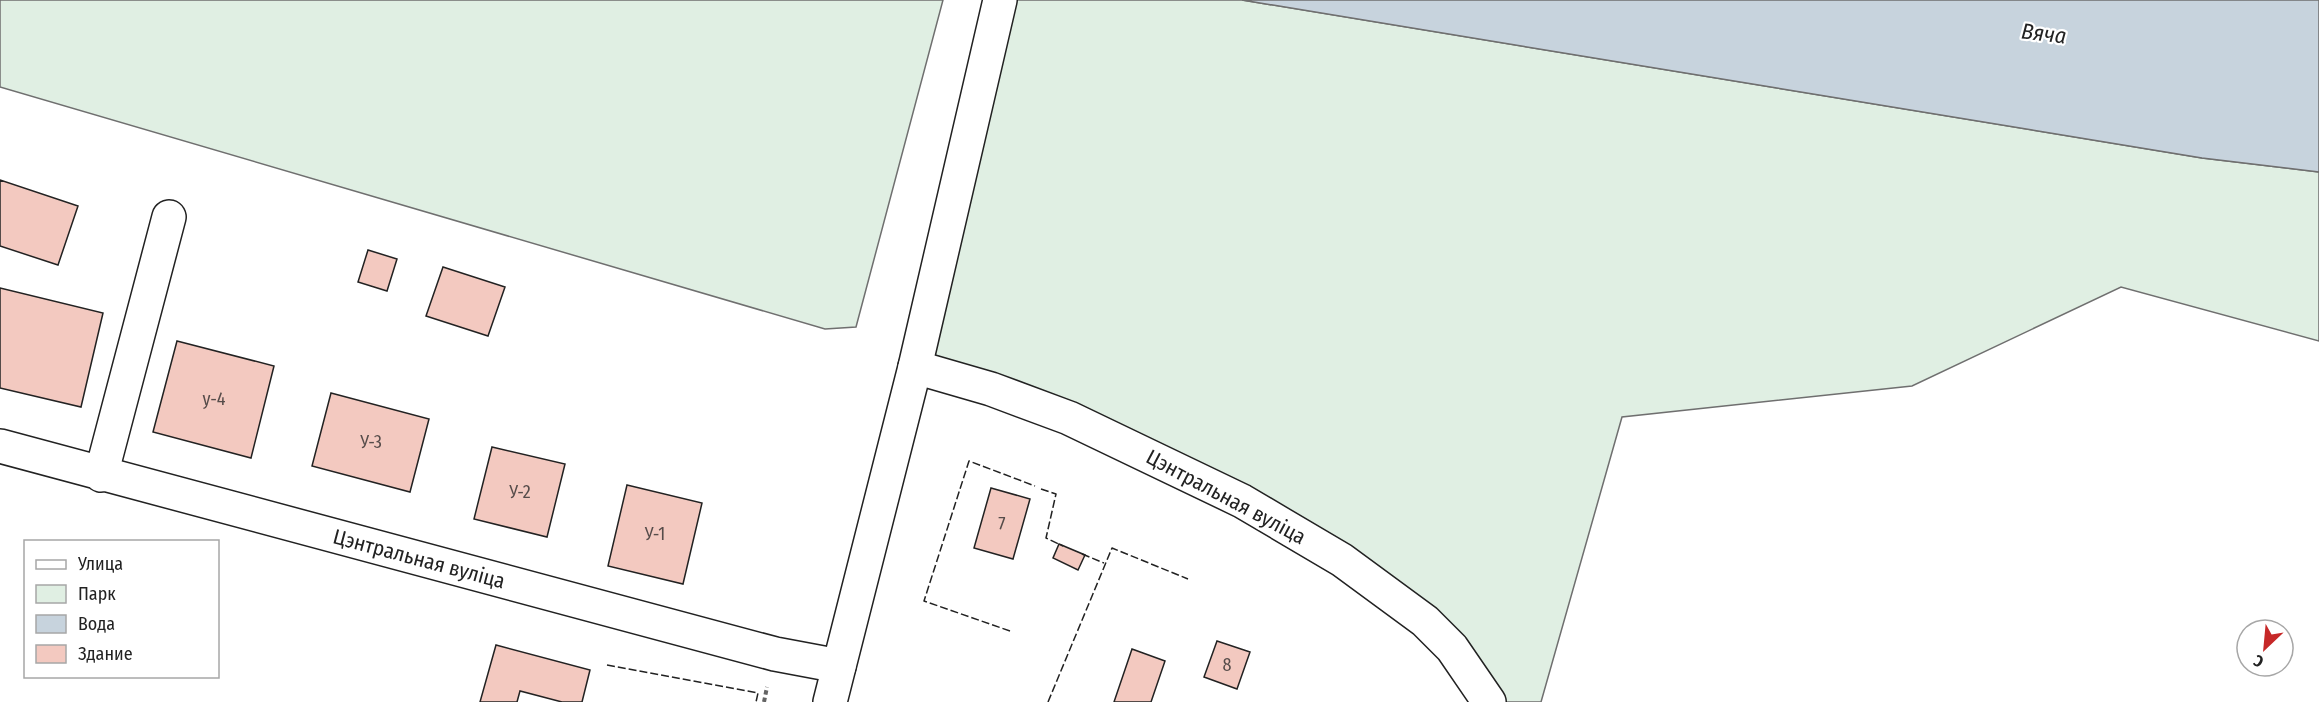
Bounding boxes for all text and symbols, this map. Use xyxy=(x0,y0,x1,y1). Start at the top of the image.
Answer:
water label: Вяча xyxy=(2020,17,2068,50)
house number: у-4 xyxy=(202,388,226,410)
house number: У-3 xyxy=(359,431,382,453)
street label: Цэнтральная вуліца xyxy=(1142,444,1310,550)
house number: У-2 xyxy=(508,481,531,503)
house number: 7 xyxy=(998,513,1006,535)
house number: У-1 xyxy=(644,523,665,545)
street label: Цэнтральная вуліца xyxy=(330,524,508,594)
legend xyxy=(24,540,219,678)
text: Улица xyxy=(77,553,123,575)
text: Парк xyxy=(78,583,116,605)
text: Вода xyxy=(78,613,115,635)
north arrow xyxy=(2235,618,2295,678)
text: Здание xyxy=(78,643,133,665)
text: С xyxy=(2250,650,2267,671)
house number: 8 xyxy=(1223,654,1232,676)

